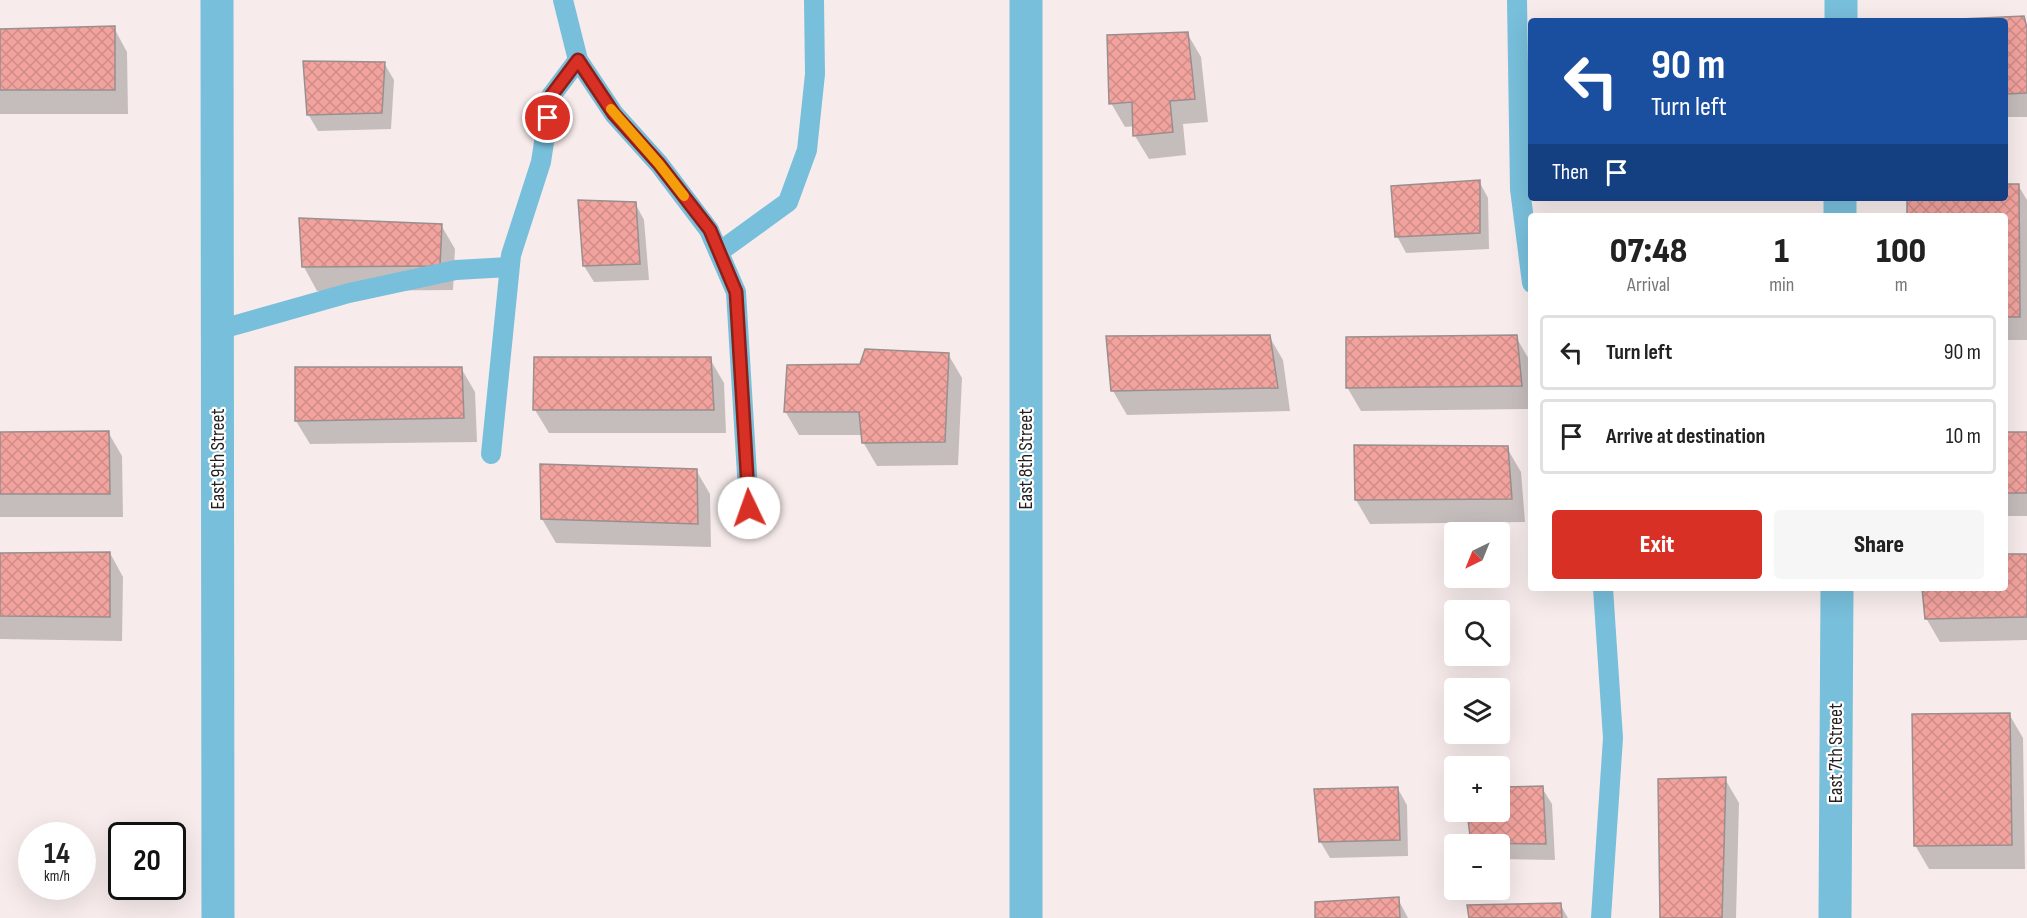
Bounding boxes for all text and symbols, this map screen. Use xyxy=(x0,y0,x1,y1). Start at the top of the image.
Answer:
text: 90 m xyxy=(1651,40,1725,91)
icon: left xyxy=(1552,42,1630,120)
text: Turn left xyxy=(1651,91,1727,123)
pin xyxy=(522,92,573,143)
icon: arrive xyxy=(531,101,564,134)
icon: arrive xyxy=(1600,156,1633,189)
text: Then xyxy=(1552,159,1588,186)
text: 07:48 xyxy=(1610,230,1687,273)
text: 1 xyxy=(1774,230,1789,273)
text: 100 xyxy=(1876,230,1926,273)
text: Arrival xyxy=(1627,273,1670,297)
text: min xyxy=(1769,273,1794,297)
text: m xyxy=(1895,273,1908,297)
icon: left xyxy=(1555,336,1588,369)
text: Turn left xyxy=(1606,339,1672,366)
text: 90 m xyxy=(1944,339,1981,366)
street label: East 9th Street xyxy=(206,408,230,510)
street label: East 8th Street xyxy=(1014,409,1038,509)
icon: arrive xyxy=(1555,420,1588,453)
text: Arrive at destination xyxy=(1606,423,1765,450)
text: 10 m xyxy=(1946,423,1981,450)
position arrow xyxy=(717,476,781,540)
button: Exit xyxy=(1552,510,1762,579)
button: Share xyxy=(1774,510,1984,579)
north arrow xyxy=(1444,522,1510,588)
map controls xyxy=(1444,522,1510,900)
button: search xyxy=(1444,600,1510,666)
button: layers xyxy=(1444,678,1510,744)
street label: East 7th Street xyxy=(1824,703,1848,803)
button: + xyxy=(1444,756,1510,822)
speed limit sign: 20 xyxy=(108,822,186,900)
button: − xyxy=(1444,834,1510,900)
text: 14 xyxy=(44,836,70,872)
text: km/h xyxy=(44,867,70,886)

